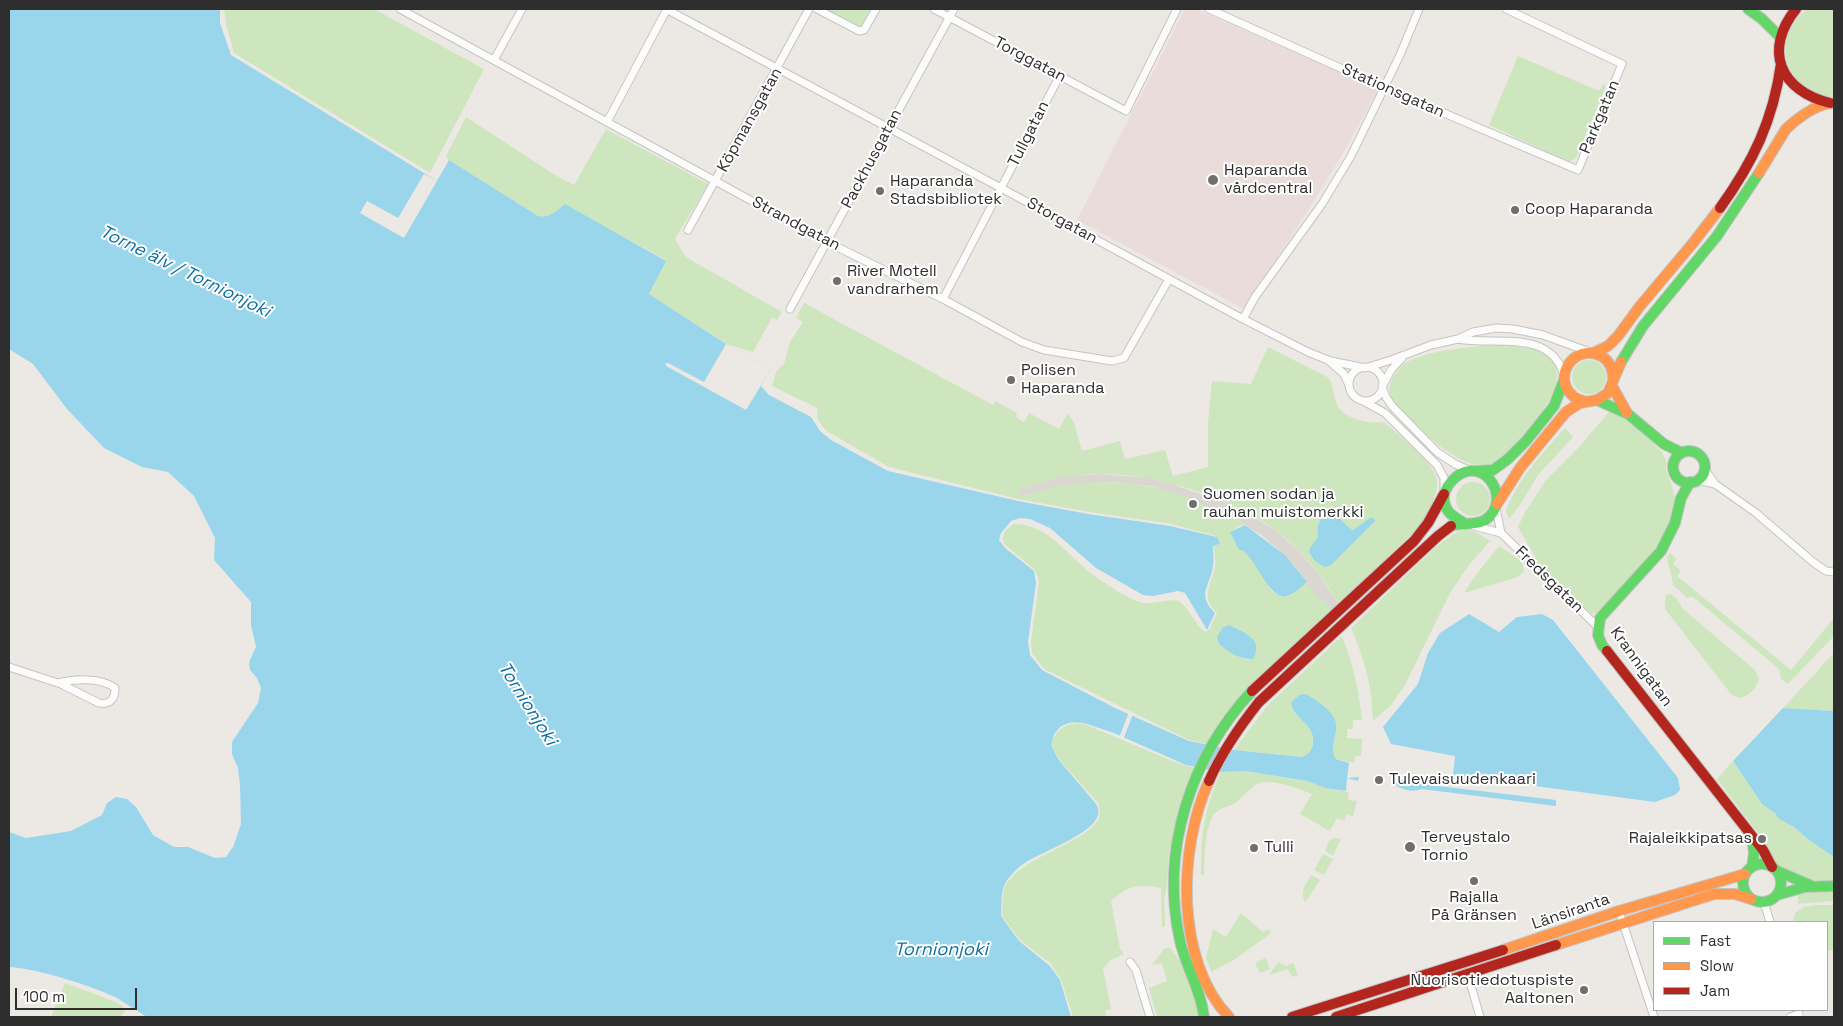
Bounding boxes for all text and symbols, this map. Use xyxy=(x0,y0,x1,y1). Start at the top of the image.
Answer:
street label: Torggatan xyxy=(991,33,1069,87)
street label: Stationsgatan xyxy=(1339,60,1447,122)
street label: Köpmansgatan xyxy=(713,65,787,175)
street label: Parkgatan xyxy=(1576,77,1624,157)
street label: Tullgatan xyxy=(1004,98,1054,170)
street label: Packhusgatan xyxy=(838,106,906,212)
place label: Haparanda vårdcentral xyxy=(1224,161,1312,199)
place label: Haparanda Stadsbibliotek xyxy=(890,172,1002,210)
marker: Haparanda vårdcentral xyxy=(1206,173,1220,187)
marker: Haparanda Stadsbibliotek xyxy=(874,185,886,197)
street label: Strandgatan xyxy=(748,193,844,255)
street label: Storgatan xyxy=(1023,194,1101,248)
place label: Coop Haparanda xyxy=(1525,200,1653,220)
marker: Coop Haparanda xyxy=(1509,204,1521,216)
water label: Torne älv / Tornionjoki xyxy=(96,221,274,323)
place label: River Motell vandrarhem xyxy=(847,262,939,300)
marker: River Motell vandrarhem xyxy=(831,275,843,287)
place label: Polisen Haparanda xyxy=(1021,361,1104,399)
marker: Polisen Haparanda xyxy=(1005,374,1017,386)
place label: Suomen sodan ja rauhan muistomerkki xyxy=(1203,485,1363,523)
marker: Suomen sodan ja rauhan muistomerkki xyxy=(1187,498,1199,510)
street label: Fredsgatan xyxy=(1511,543,1587,617)
street label: Krannigatan xyxy=(1606,624,1676,710)
water label: Tornionjoki xyxy=(493,658,561,750)
place label: Tulevaisuudenkaari xyxy=(1389,770,1536,790)
marker: Tulevaisuudenkaari xyxy=(1373,774,1385,786)
place label: Terveystalo Tornio xyxy=(1421,828,1510,866)
place label: Rajaleikkipatsas xyxy=(1629,829,1752,849)
marker: Rajaleikkipatsas xyxy=(1756,833,1768,845)
place label: Tulli xyxy=(1264,838,1294,858)
marker: Terveystalo Tornio xyxy=(1403,840,1417,854)
marker: Tulli xyxy=(1248,842,1260,854)
marker: Rajalla På Gränsen xyxy=(1468,875,1480,887)
place label: Rajalla På Gränsen xyxy=(1431,888,1517,926)
street label: Länsiranta xyxy=(1530,890,1612,934)
legend xyxy=(1653,921,1828,1011)
text: Fast xyxy=(1700,931,1731,950)
water label: Tornionjoki xyxy=(894,939,988,961)
text: Slow xyxy=(1700,956,1734,975)
place label: Nuorisotiedotuspiste Aaltonen xyxy=(1411,971,1574,1009)
scale bar xyxy=(18,978,140,1010)
text: Jam xyxy=(1700,981,1730,1000)
marker: Nuorisotiedotuspiste Aaltonen xyxy=(1578,984,1590,996)
text: 100 m xyxy=(23,987,65,1006)

